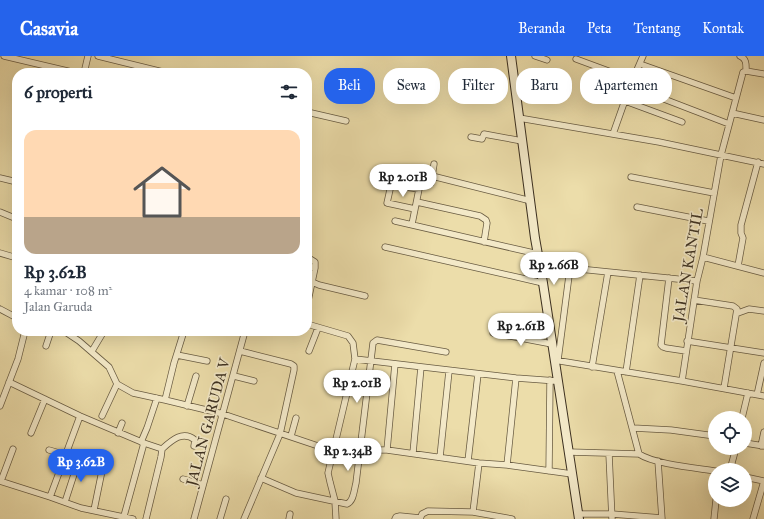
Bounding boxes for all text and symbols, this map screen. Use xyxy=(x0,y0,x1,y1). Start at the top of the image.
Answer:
text: Casavia xyxy=(20,17,78,40)
text: Beranda xyxy=(518,20,565,37)
text: Peta xyxy=(587,20,611,37)
text: Tentang xyxy=(633,20,680,37)
text: Kontak xyxy=(702,20,744,37)
chip: Beli xyxy=(324,68,375,104)
chip: Sewa xyxy=(383,68,440,104)
chip: Filter xyxy=(448,68,508,104)
chip: Baru xyxy=(516,68,572,104)
chip: Apartemen xyxy=(580,68,672,104)
icon: filters xyxy=(278,81,300,103)
text: 6 properti xyxy=(24,82,92,103)
icon: home xyxy=(126,156,198,228)
pin: Rp 2.01B xyxy=(362,164,444,198)
text: Rp 2.01B xyxy=(378,169,428,185)
street label: JALAN KANTIL xyxy=(669,207,708,325)
pin: Rp 2.66B xyxy=(513,252,595,286)
text: Rp 2.66B xyxy=(529,257,579,273)
text: Rp 3.62B xyxy=(24,262,87,283)
text: 4 kamar · 108 m² xyxy=(24,283,112,299)
text: Jalan Garuda xyxy=(24,299,92,315)
pin: Rp 2.61B xyxy=(480,313,562,347)
text: Rp 2.61B xyxy=(497,318,545,334)
street label: JALAN GARUDA V xyxy=(182,355,235,490)
pin: Rp 2.01B xyxy=(316,370,398,404)
text: Rp 2.01B xyxy=(332,375,382,391)
map controls xyxy=(708,411,752,507)
button: locate xyxy=(708,411,752,455)
pin: Rp 2.34B xyxy=(307,438,389,472)
text: Rp 2.34B xyxy=(324,443,372,459)
pin: Rp 3.62B xyxy=(40,449,122,483)
text: Rp 3.62B xyxy=(57,454,105,470)
button: layers xyxy=(708,463,752,507)

